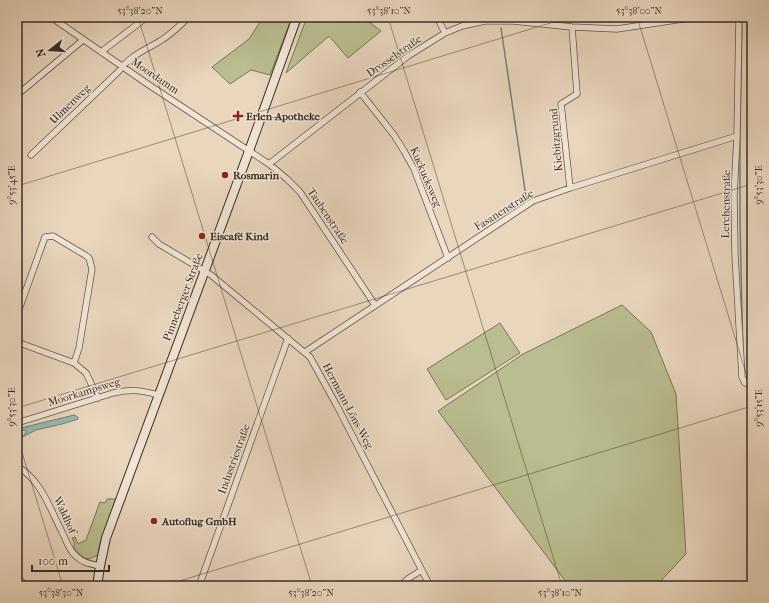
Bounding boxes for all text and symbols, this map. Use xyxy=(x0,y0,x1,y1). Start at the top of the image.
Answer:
text: 53°38'20"N xyxy=(117,5,163,17)
text: 53°38'10"N xyxy=(367,5,411,17)
text: 53°38'00"N xyxy=(616,5,662,17)
north arrow xyxy=(30,30,70,70)
street label: Drosselstraße xyxy=(364,32,425,80)
text: N xyxy=(33,46,48,59)
street label: Moordamm xyxy=(129,55,182,97)
street label: Ulmenweg xyxy=(47,81,93,127)
street label: Kiebitzgrund xyxy=(547,107,565,172)
place label: Erlen-Apotheke xyxy=(246,110,321,123)
marker: Erlen-Apotheke xyxy=(233,111,243,121)
street label: Kuckucksweg xyxy=(407,145,445,209)
text: 9°53'45"E xyxy=(6,165,18,205)
text: 9°53'30"E xyxy=(753,165,765,205)
place label: Rosmarin xyxy=(233,169,280,182)
street label: Lerchenstraße xyxy=(719,169,733,238)
marker: Rosmarin xyxy=(220,170,230,180)
street label: Taubenstraße xyxy=(305,186,352,247)
street label: Fasanenstraße xyxy=(472,186,537,233)
place label: Eiscafé Kind xyxy=(210,230,270,243)
marker: Eiscafé Kind xyxy=(197,231,207,241)
street label: Pinneberger Straße xyxy=(160,251,206,343)
street label: Hermann-Löns-Weg xyxy=(320,361,376,451)
street label: Moorkampsweg xyxy=(46,375,122,409)
text: 9°53'30"E xyxy=(6,387,18,427)
text: 9°53'15"E xyxy=(753,389,765,427)
street label: Industriestraße xyxy=(215,422,253,496)
street label: Waldhof xyxy=(50,494,80,538)
place label: Autoflug GmbH xyxy=(161,515,237,528)
marker: Autoflug GmbH xyxy=(149,516,159,526)
scale bar xyxy=(32,547,109,573)
text: 100 m xyxy=(38,554,68,568)
text: 53°38'30"N xyxy=(39,587,84,599)
text: 53°38'20"N xyxy=(288,587,334,599)
text: 53°38'10"N xyxy=(538,587,582,599)

